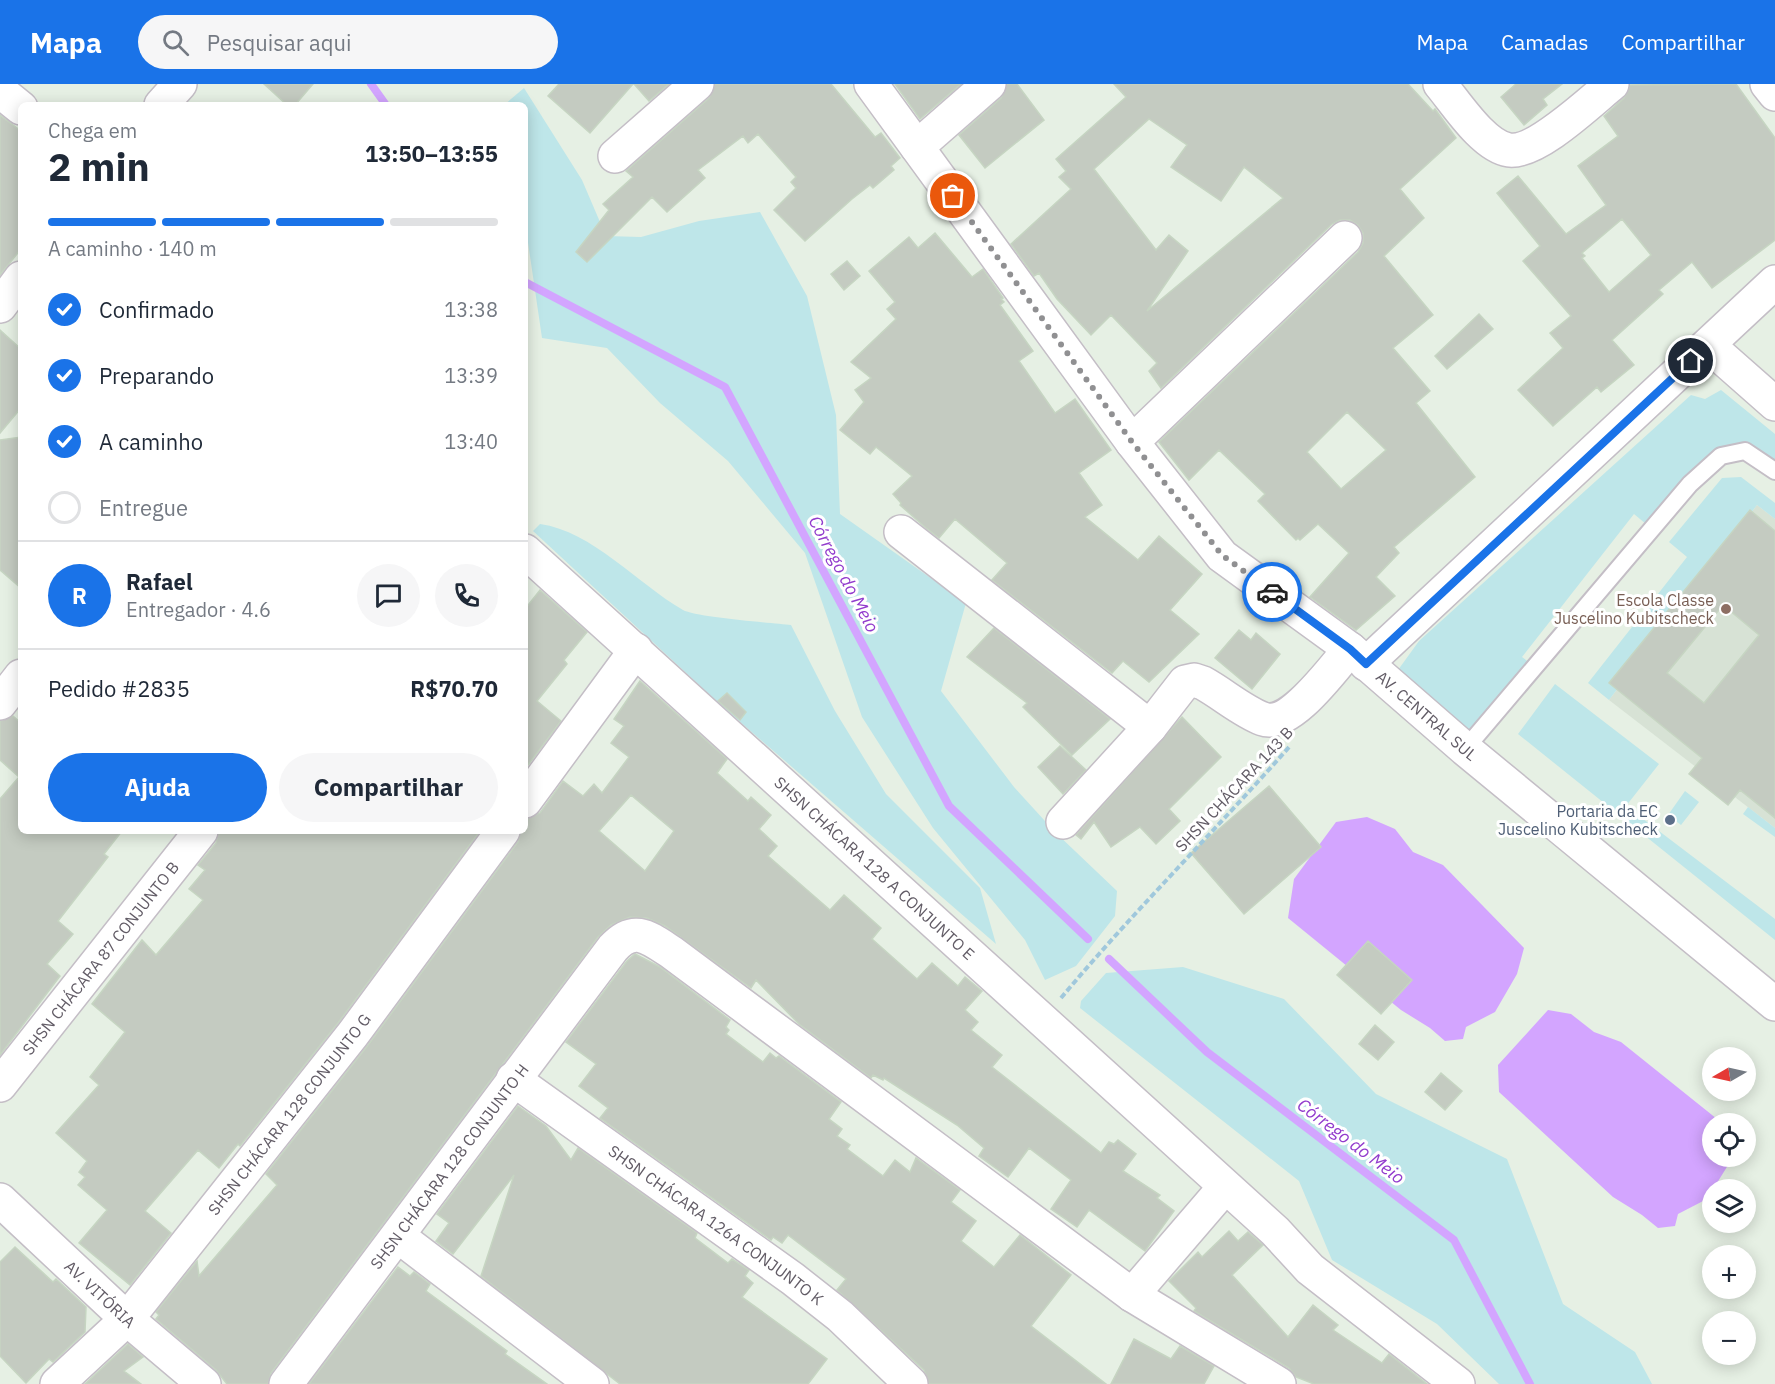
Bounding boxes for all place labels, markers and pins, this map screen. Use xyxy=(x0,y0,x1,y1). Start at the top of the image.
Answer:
pin xyxy=(927,170,978,221)
pin xyxy=(1665,335,1716,386)
place label: Escola Classe Juscelino Kubitscheck xyxy=(1554,590,1715,628)
marker: Escola Classe Juscelino Kubitscheck xyxy=(1719,602,1733,616)
place label: Portaria da EC Juscelino Kubitscheck xyxy=(1498,801,1659,839)
marker: Portaria da EC Juscelino Kubitscheck xyxy=(1663,813,1677,827)

